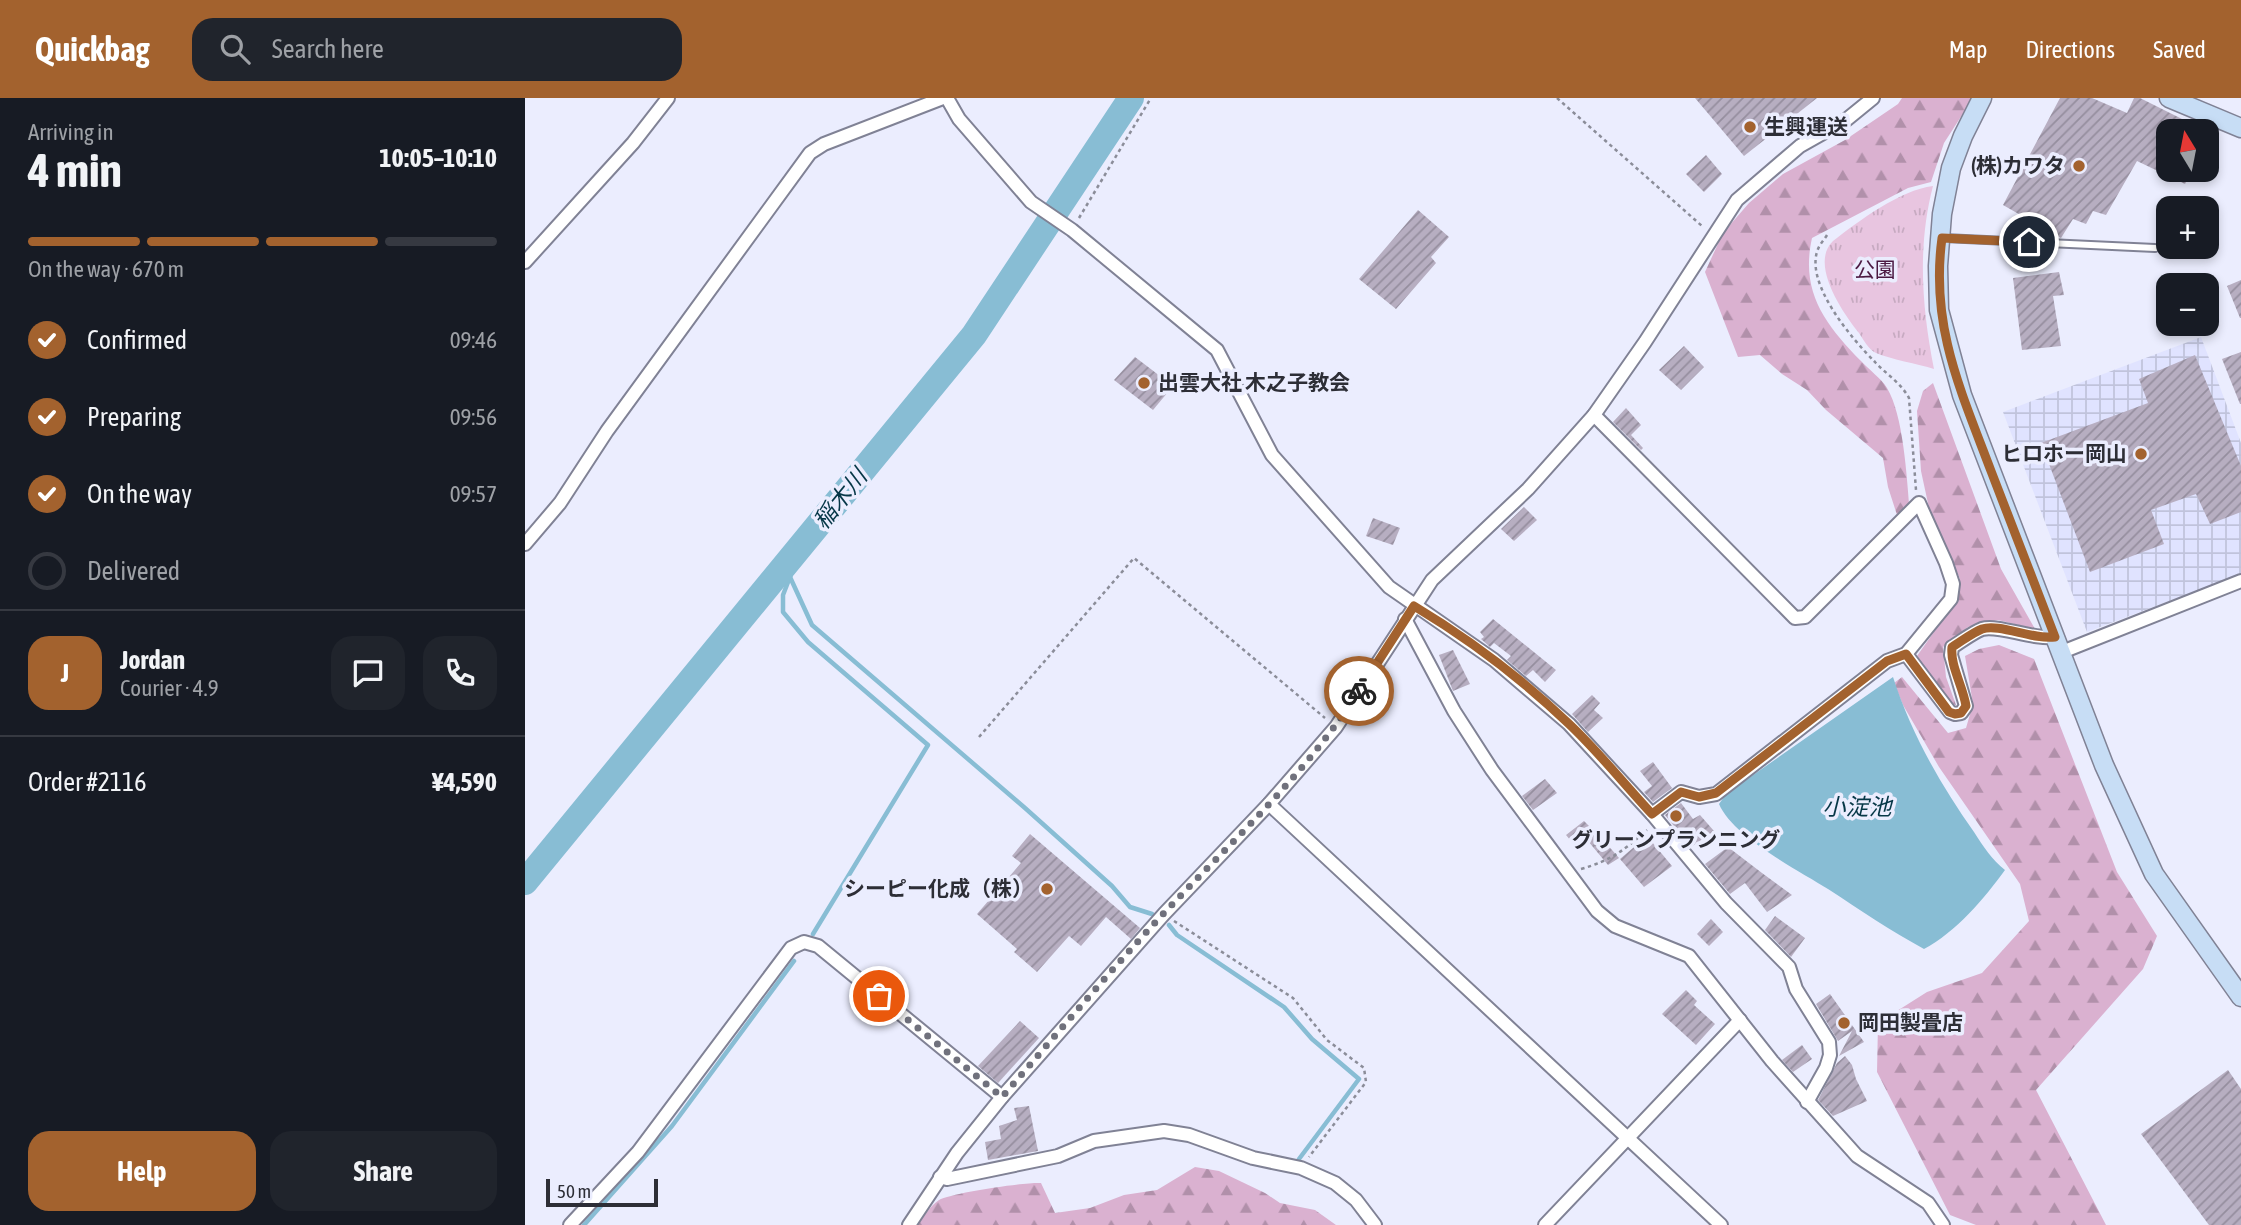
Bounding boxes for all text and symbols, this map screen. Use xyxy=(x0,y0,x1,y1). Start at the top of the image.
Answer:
search box xyxy=(192,18,682,81)
text: Quickbag xyxy=(35,30,150,68)
icon: search xyxy=(216,30,254,68)
text: Search here xyxy=(272,34,384,64)
text: Map xyxy=(1949,36,1987,63)
text: Directions xyxy=(2025,36,2115,63)
text: Saved xyxy=(2153,36,2206,63)
place label: 生興運送 xyxy=(1764,114,1848,138)
text: Arriving in xyxy=(28,119,114,145)
marker: 生興運送 xyxy=(1742,119,1758,135)
north arrow xyxy=(2156,119,2219,182)
map controls xyxy=(2156,119,2219,336)
text: 10:05–10:10 xyxy=(379,143,497,173)
text: 4 min xyxy=(28,144,122,197)
place label: (株)カワタ xyxy=(1971,153,2065,177)
marker: (株)カワタ xyxy=(2071,158,2087,174)
button: + xyxy=(2156,196,2219,259)
pin xyxy=(1999,212,2059,272)
icon: home xyxy=(2010,223,2048,261)
text: On the way · 670 m xyxy=(28,256,184,282)
park label: 公園 xyxy=(1854,257,1896,281)
button: − xyxy=(2156,273,2219,336)
icon: check xyxy=(28,321,66,359)
text: Confirmed xyxy=(87,325,187,355)
text: 09:46 xyxy=(450,327,497,353)
place label: 出雲大社 木之子教会 xyxy=(1158,370,1350,394)
marker: 出雲大社 木之子教会 xyxy=(1136,375,1152,391)
icon: check xyxy=(28,398,66,436)
text: Preparing xyxy=(87,402,181,432)
text: 09:56 xyxy=(450,404,497,430)
place label: ヒロホー岡山 xyxy=(2001,441,2127,465)
marker: ヒロホー岡山 xyxy=(2133,446,2149,462)
water label: 稲木川 xyxy=(808,462,874,534)
icon: check xyxy=(28,475,66,513)
text: On the way xyxy=(87,479,192,509)
text: 09:57 xyxy=(450,481,497,507)
text: Delivered xyxy=(87,556,180,586)
button: chat xyxy=(331,636,405,710)
button: phone xyxy=(423,636,497,710)
text: Jordan xyxy=(120,645,185,675)
courier xyxy=(1324,656,1394,726)
text: J xyxy=(61,658,69,688)
icon: bike xyxy=(1340,672,1378,710)
text: Courier · 4.9 xyxy=(120,675,219,701)
text: Order #2116 xyxy=(28,767,147,797)
text: ¥4,590 xyxy=(432,767,497,797)
water label: 小淀池 xyxy=(1823,794,1894,820)
marker: グリーンプランニング xyxy=(1668,808,1684,824)
place label: グリーンプランニング xyxy=(1572,827,1780,851)
place label: シーピー化成（株） xyxy=(844,876,1033,900)
marker: シーピー化成（株） xyxy=(1039,881,1055,897)
pin xyxy=(849,966,909,1026)
icon: bag xyxy=(860,977,898,1015)
place label: 岡田製畳店 xyxy=(1858,1010,1963,1034)
marker: 岡田製畳店 xyxy=(1836,1015,1852,1031)
button: Help xyxy=(28,1131,256,1211)
button: Share xyxy=(270,1131,497,1211)
scale bar xyxy=(546,1176,658,1208)
text: 50 m xyxy=(557,1180,591,1202)

